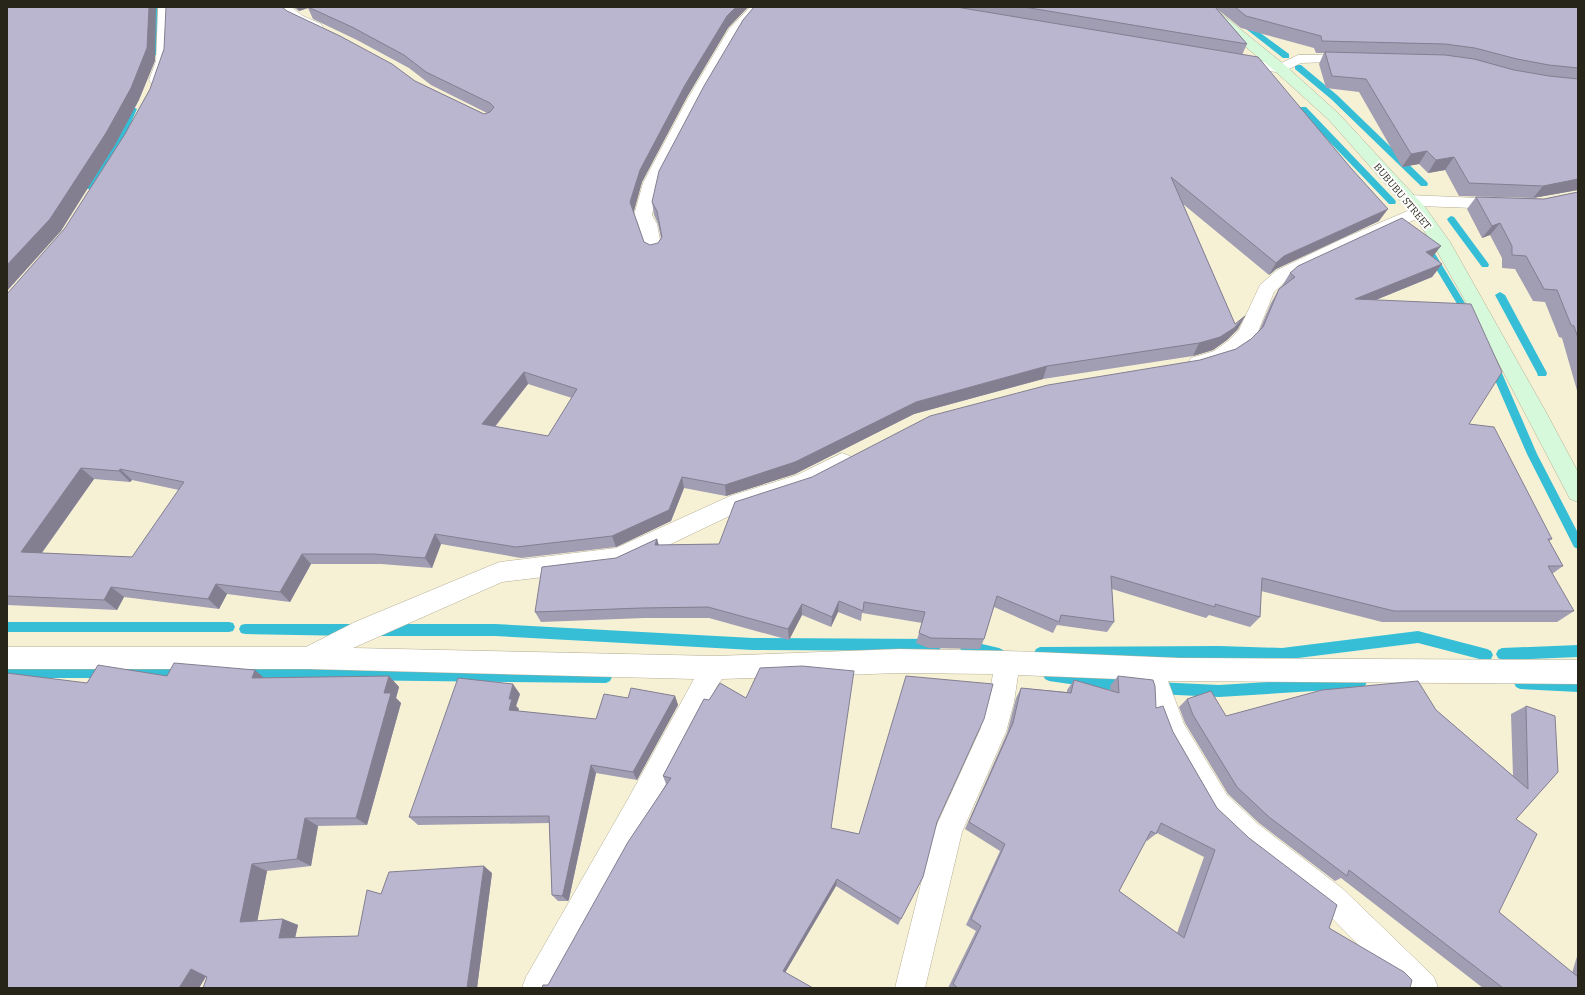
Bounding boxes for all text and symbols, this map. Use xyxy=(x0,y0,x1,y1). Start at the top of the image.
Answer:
street label: BUBUBU STREET xyxy=(1371,160,1435,233)

